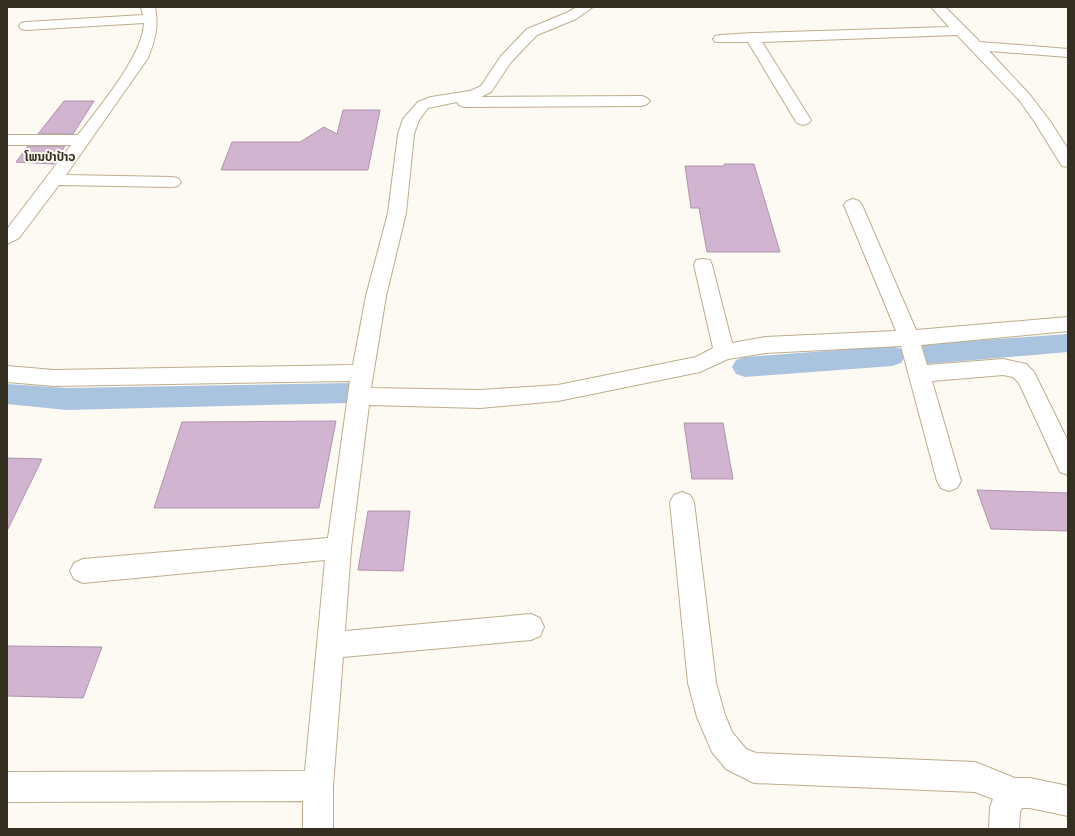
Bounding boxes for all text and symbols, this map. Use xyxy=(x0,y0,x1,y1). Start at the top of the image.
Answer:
district label: ໂພນປ່າປ້າວ xyxy=(24,149,75,165)

